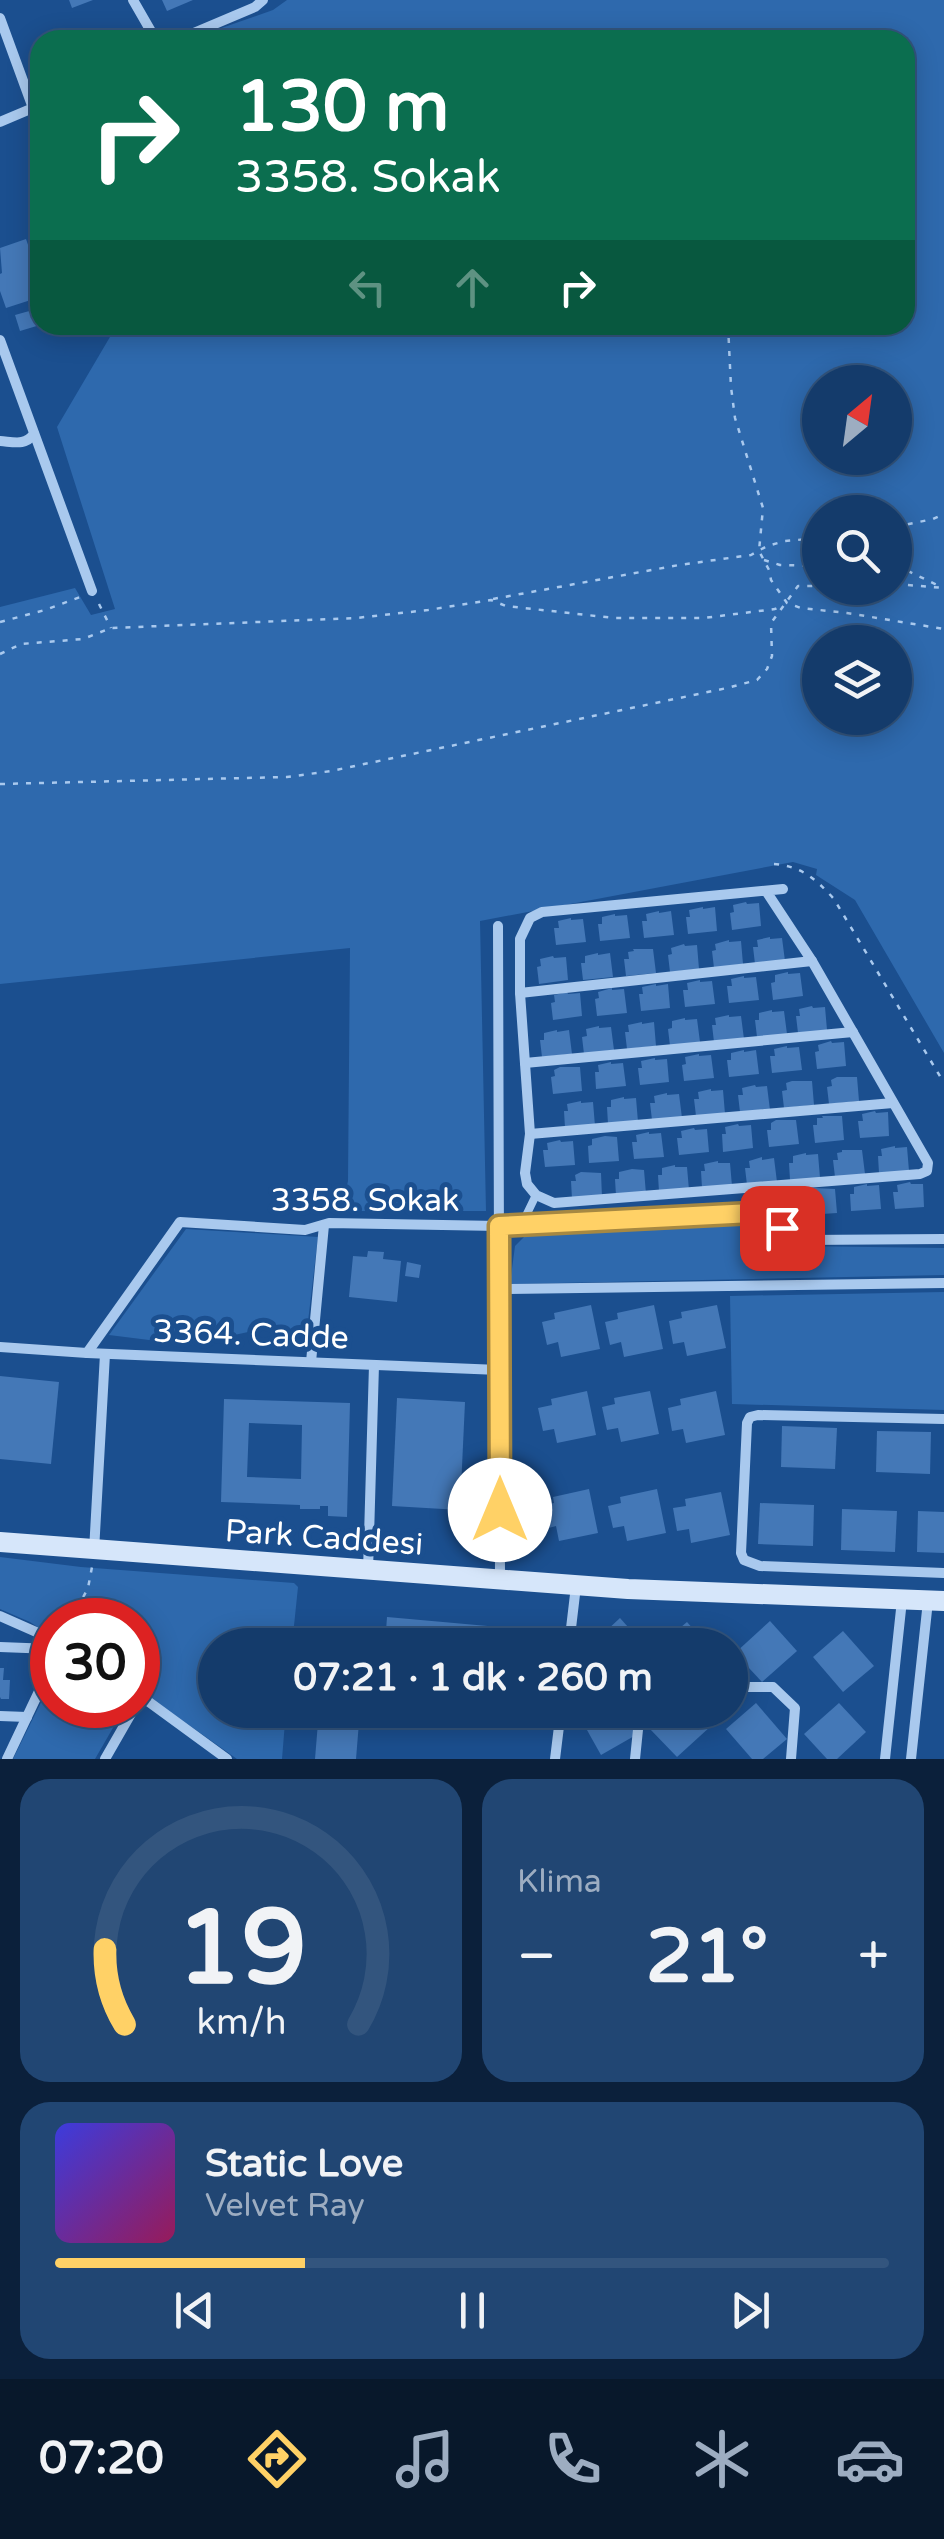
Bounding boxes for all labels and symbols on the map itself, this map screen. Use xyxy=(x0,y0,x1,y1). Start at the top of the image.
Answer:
north arrow xyxy=(802,365,912,475)
street label: 3358. Sokak xyxy=(271,1182,459,1220)
pin xyxy=(740,1186,825,1271)
street label: 3364. Cadde xyxy=(153,1313,349,1357)
position arrow xyxy=(448,1458,552,1562)
street label: Park Caddesi xyxy=(224,1512,424,1564)
speed limit sign: 30 xyxy=(30,1598,160,1728)

